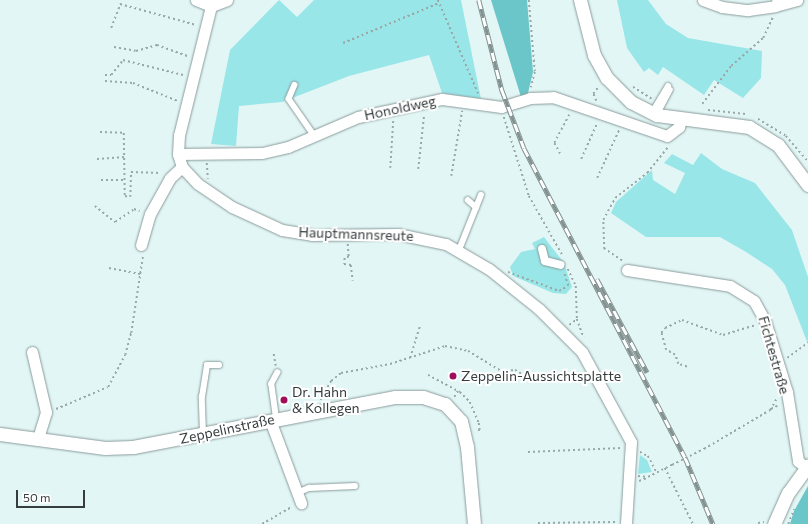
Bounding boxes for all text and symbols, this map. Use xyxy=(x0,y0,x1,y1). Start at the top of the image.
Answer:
street label: Honoldweg xyxy=(363,92,437,124)
street label: Hauptmannsreute xyxy=(298,224,414,244)
street label: Fichtestraße xyxy=(755,314,793,396)
place label: Zeppelin-Aussichtsplatte xyxy=(461,368,621,384)
marker: Zeppelin-Aussichtsplatte xyxy=(448,371,458,381)
place label: Dr. Hahn & Kollegen xyxy=(292,384,360,416)
marker: Dr. Hahn & Kollegen xyxy=(279,395,289,405)
street label: Zeppelinstraße xyxy=(178,411,276,447)
scale bar xyxy=(18,482,87,508)
text: 50 m xyxy=(23,490,51,504)

